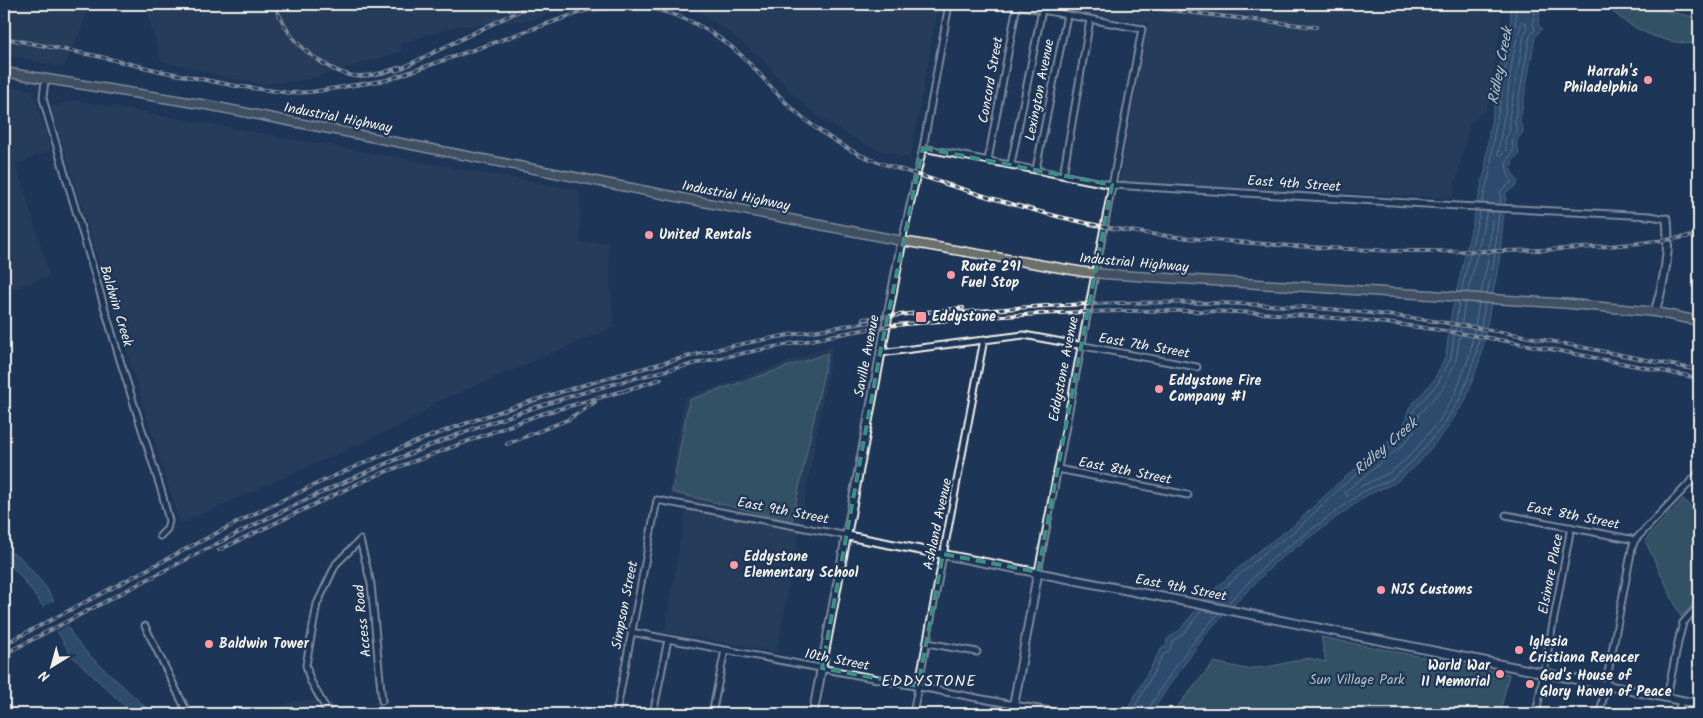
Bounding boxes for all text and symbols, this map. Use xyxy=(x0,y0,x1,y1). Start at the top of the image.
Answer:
water label: Ridley Creek xyxy=(1482,24,1521,106)
street label: Concord Street xyxy=(973,34,1010,125)
street label: Lexington Avenue xyxy=(1019,36,1061,143)
place label: Harrah's Philadelphia xyxy=(1564,61,1638,99)
marker: Harrah's Philadelphia xyxy=(1642,74,1654,86)
street label: Industrial Highway xyxy=(282,97,394,139)
street label: East 4th Street xyxy=(1247,170,1342,198)
street label: Industrial Highway xyxy=(680,175,792,217)
place label: United Rentals xyxy=(659,224,752,246)
marker: United Rentals xyxy=(643,229,655,241)
street label: Industrial Highway xyxy=(1078,247,1190,279)
place label: Route 291 Fuel Stop xyxy=(961,256,1021,294)
street label: Baldwin Creek xyxy=(93,263,139,350)
marker: Route 291 Fuel Stop xyxy=(945,269,957,281)
place label: Eddystone xyxy=(932,306,996,328)
marker: Eddystone xyxy=(914,310,928,324)
street label: Saville Avenue xyxy=(848,312,886,399)
street label: Eddystone Avenue xyxy=(1043,314,1085,424)
street label: East 7th Street xyxy=(1097,327,1192,365)
place label: Eddystone Fire Company #1 xyxy=(1169,370,1262,408)
marker: Eddystone Fire Company #1 xyxy=(1153,383,1165,395)
water label: Ridley Creek xyxy=(1349,411,1425,482)
street label: East 8th Street xyxy=(1077,451,1174,491)
street label: Ashland Avenue xyxy=(918,475,959,572)
street label: East 9th Street xyxy=(735,491,831,531)
street label: East 8th Street xyxy=(1525,496,1622,536)
street label: Elsinore Place xyxy=(1532,531,1570,616)
place label: Eddystone Elementary School xyxy=(744,546,859,584)
street label: Simpson Street xyxy=(606,558,644,651)
marker: Eddystone Elementary School xyxy=(728,559,740,571)
street label: East 9th Street xyxy=(1133,568,1229,608)
place label: NJS Customs xyxy=(1391,579,1473,601)
street label: Access Road xyxy=(348,583,378,658)
marker: NJS Customs xyxy=(1375,584,1387,596)
place label: Iglesia Cristiana Renacer xyxy=(1529,631,1640,669)
place label: Baldwin Tower xyxy=(219,633,310,655)
marker: Baldwin Tower xyxy=(203,638,215,650)
north arrow xyxy=(28,640,78,690)
street label: 10th Street xyxy=(803,643,872,677)
marker: Iglesia Cristiana Renacer xyxy=(1513,644,1525,656)
place label: World War II Memorial xyxy=(1421,655,1491,693)
text: N xyxy=(35,664,55,687)
place label: God's House of Glory Haven of Peace xyxy=(1540,665,1672,703)
marker: World War II Memorial xyxy=(1494,668,1506,680)
district label: EDDYSTONE xyxy=(881,669,977,694)
park label: Sun Village Park xyxy=(1309,669,1405,691)
marker: God's House of Glory Haven of Peace xyxy=(1524,678,1536,690)

